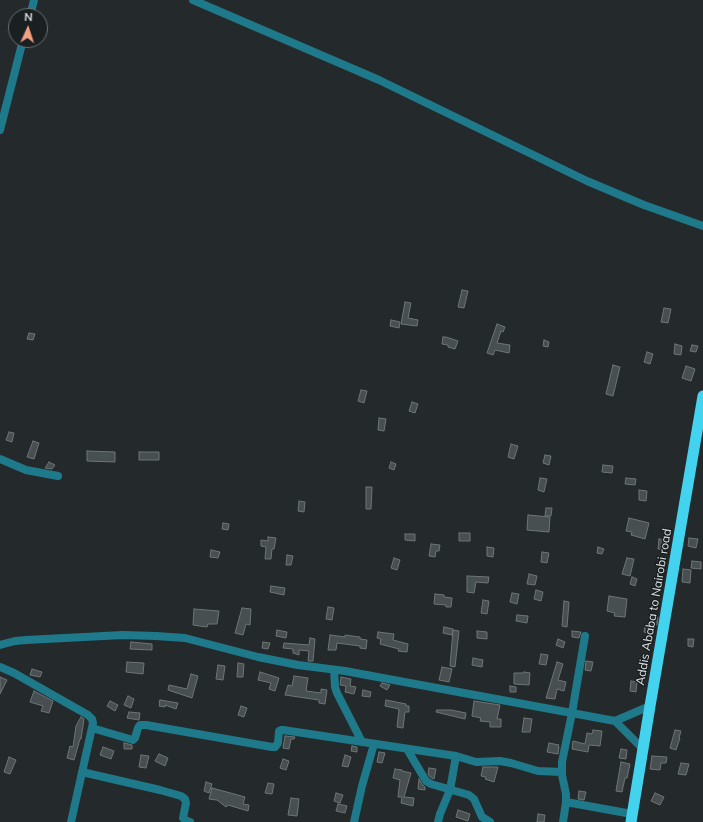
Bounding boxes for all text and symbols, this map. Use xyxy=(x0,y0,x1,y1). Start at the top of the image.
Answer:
north arrow xyxy=(8,8,48,48)
text: N xyxy=(24,10,33,24)
street label: Addis Ababa to Nairobi road xyxy=(633,528,675,686)

